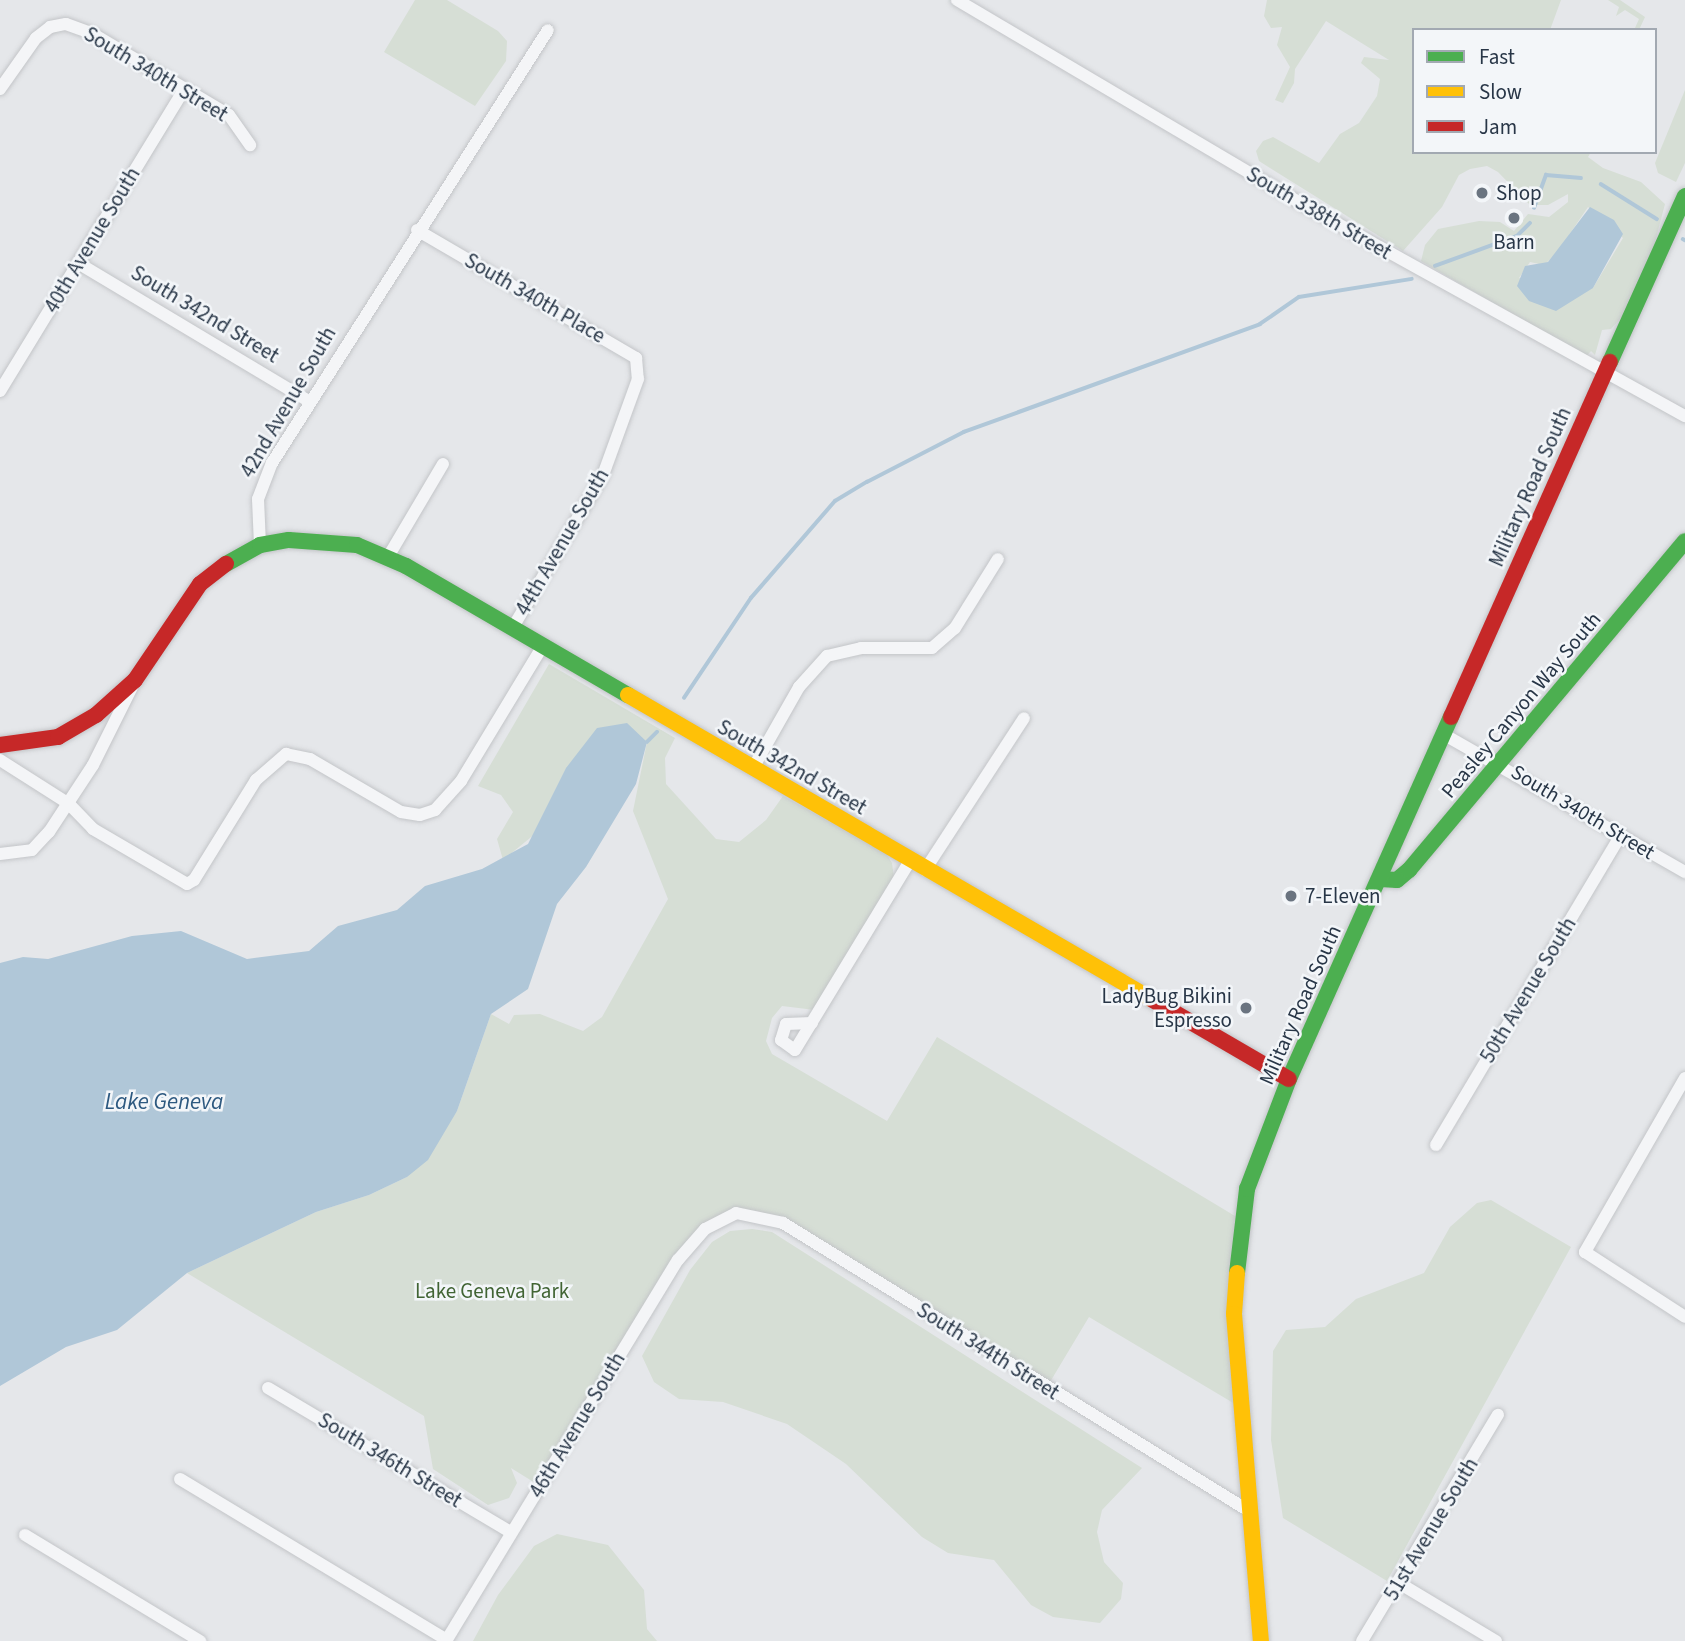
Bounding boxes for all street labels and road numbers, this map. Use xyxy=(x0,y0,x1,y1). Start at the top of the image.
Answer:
street label: South 340th Street xyxy=(79,21,233,127)
street label: South 338th Street xyxy=(1242,161,1396,265)
street label: 40th Avenue South xyxy=(39,163,145,317)
street label: South 340th Place xyxy=(460,248,610,348)
street label: South 342nd Street xyxy=(127,260,283,368)
street label: 42nd Avenue South xyxy=(235,322,341,482)
street label: Military Road South xyxy=(1484,403,1576,571)
street label: 44th Avenue South xyxy=(510,464,614,620)
street label: Peasley Canyon Way South xyxy=(1436,607,1606,803)
street label: South 342nd Street xyxy=(713,714,871,820)
street label: South 340th Street xyxy=(1506,759,1660,865)
street label: 50th Avenue South xyxy=(1475,913,1581,1067)
street label: Military Road South xyxy=(1254,921,1346,1089)
street label: South 344th Street xyxy=(912,1297,1064,1405)
street label: 46th Avenue South xyxy=(524,1348,630,1502)
street label: South 346th Street xyxy=(313,1407,467,1513)
street label: 51st Avenue South xyxy=(1378,1453,1484,1605)

